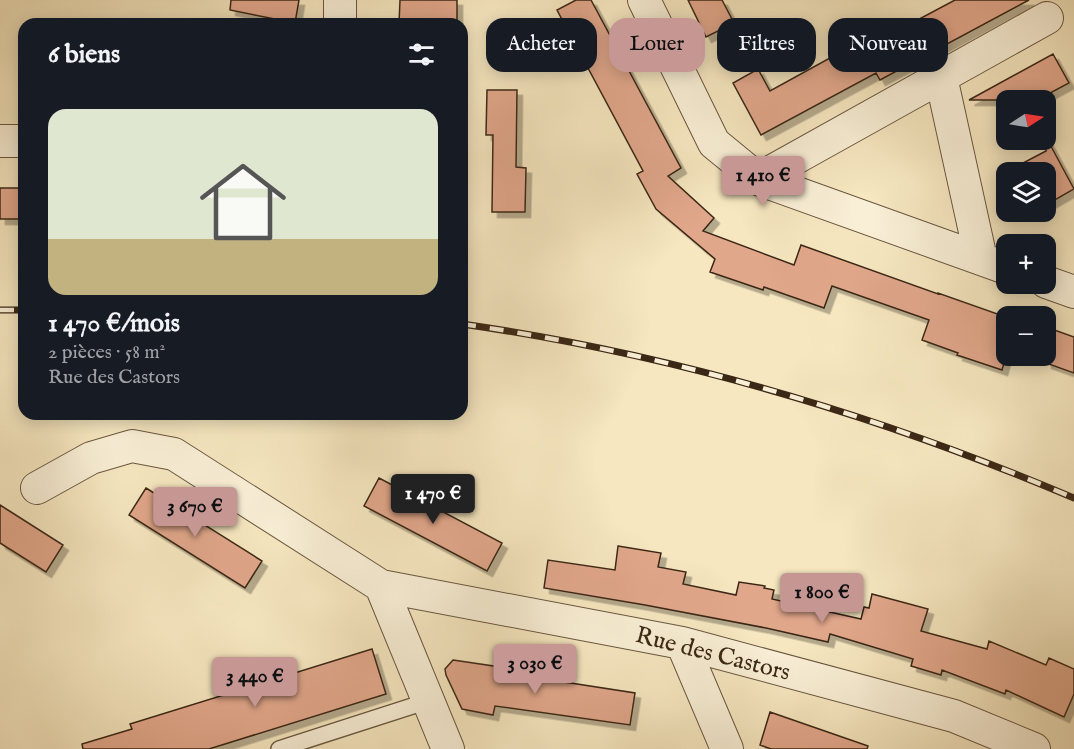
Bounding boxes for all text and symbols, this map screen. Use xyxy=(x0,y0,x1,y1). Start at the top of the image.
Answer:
chip: Acheter xyxy=(486,18,597,72)
chip: Louer xyxy=(609,18,705,72)
chip: Filtres xyxy=(717,18,816,72)
chip: Nouveau xyxy=(828,18,948,72)
text: 6 biens xyxy=(48,38,120,71)
icon: filters xyxy=(405,38,438,71)
north arrow xyxy=(996,90,1056,150)
map controls xyxy=(996,90,1056,366)
icon: home xyxy=(189,148,297,256)
pin: 1 410 € xyxy=(708,156,818,207)
button: layers xyxy=(996,162,1056,222)
text: 1 410 € xyxy=(736,163,790,188)
button: + xyxy=(996,234,1056,294)
button: − xyxy=(996,306,1056,366)
text: 1 470 €/mois xyxy=(48,307,180,340)
text: 2 pièces · 58 m² xyxy=(48,340,165,365)
text: Rue des Castors xyxy=(48,365,180,390)
pin: 1 470 € xyxy=(378,474,488,525)
text: 1 470 € xyxy=(405,481,461,506)
pin: 3 670 € xyxy=(140,487,250,538)
text: 3 670 € xyxy=(167,494,223,519)
pin: 1 800 € xyxy=(767,573,877,624)
text: 1 800 € xyxy=(794,580,850,605)
street label: Rue des Castors xyxy=(632,620,793,689)
pin: 3 030 € xyxy=(480,644,590,695)
text: 3 030 € xyxy=(507,651,563,676)
pin: 3 440 € xyxy=(200,657,310,708)
text: 3 440 € xyxy=(226,664,284,689)

